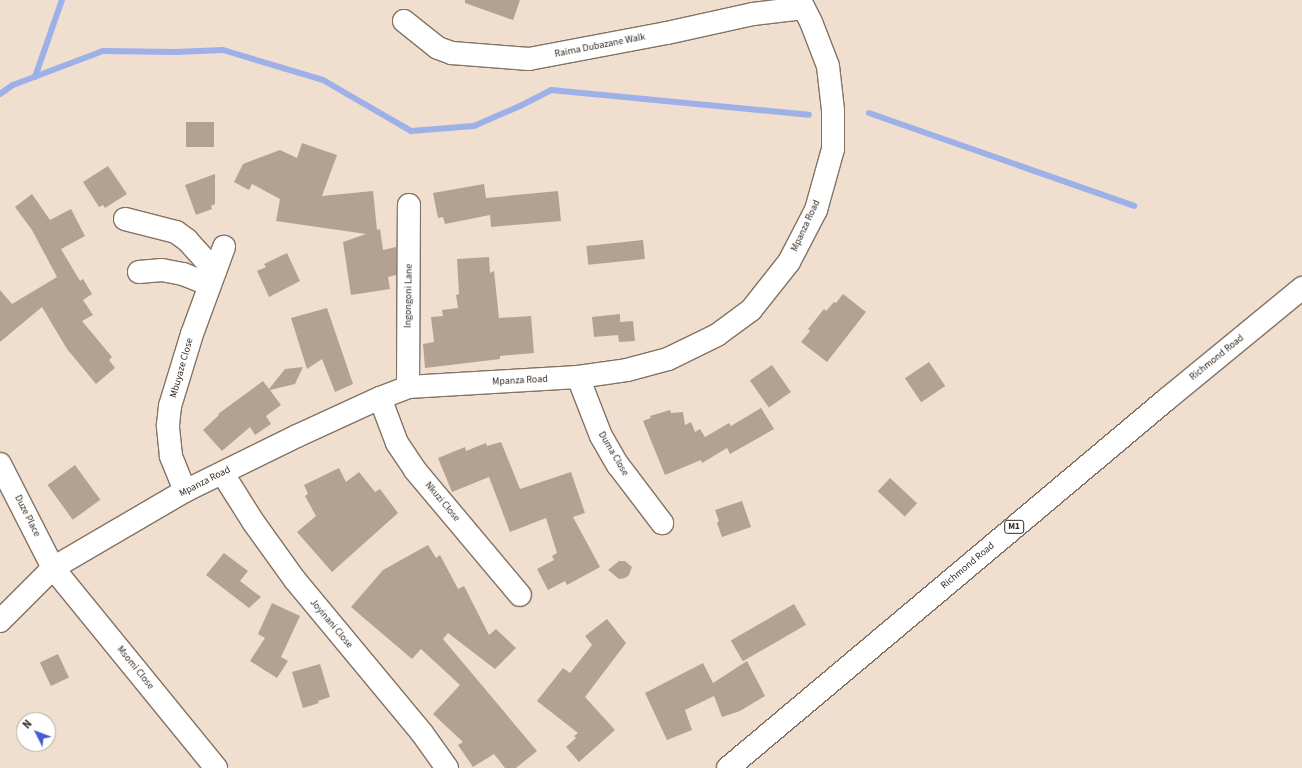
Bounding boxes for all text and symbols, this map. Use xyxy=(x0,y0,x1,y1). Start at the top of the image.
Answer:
street label: Raima Dubazane Walk xyxy=(554,31,646,61)
street label: Mpanza Road xyxy=(789,198,823,254)
street label: Ingongoni Lane xyxy=(402,264,416,328)
street label: Richmond Road xyxy=(1187,332,1247,384)
street label: Mbuyaze Close xyxy=(168,337,196,399)
street label: Mpanza Road xyxy=(492,374,548,388)
street label: Duma Close xyxy=(595,430,631,478)
street label: Mpanza Road xyxy=(177,464,233,500)
street label: Nkuzi Close xyxy=(422,480,462,524)
street label: Duze Place xyxy=(11,493,43,539)
road number: M1 xyxy=(1004,520,1024,534)
street label: Richmond Road xyxy=(939,540,997,592)
street label: Joyinani Close xyxy=(307,597,355,651)
street label: Msomi Close xyxy=(114,644,156,692)
north arrow xyxy=(16,712,56,752)
text: N xyxy=(19,717,35,732)

